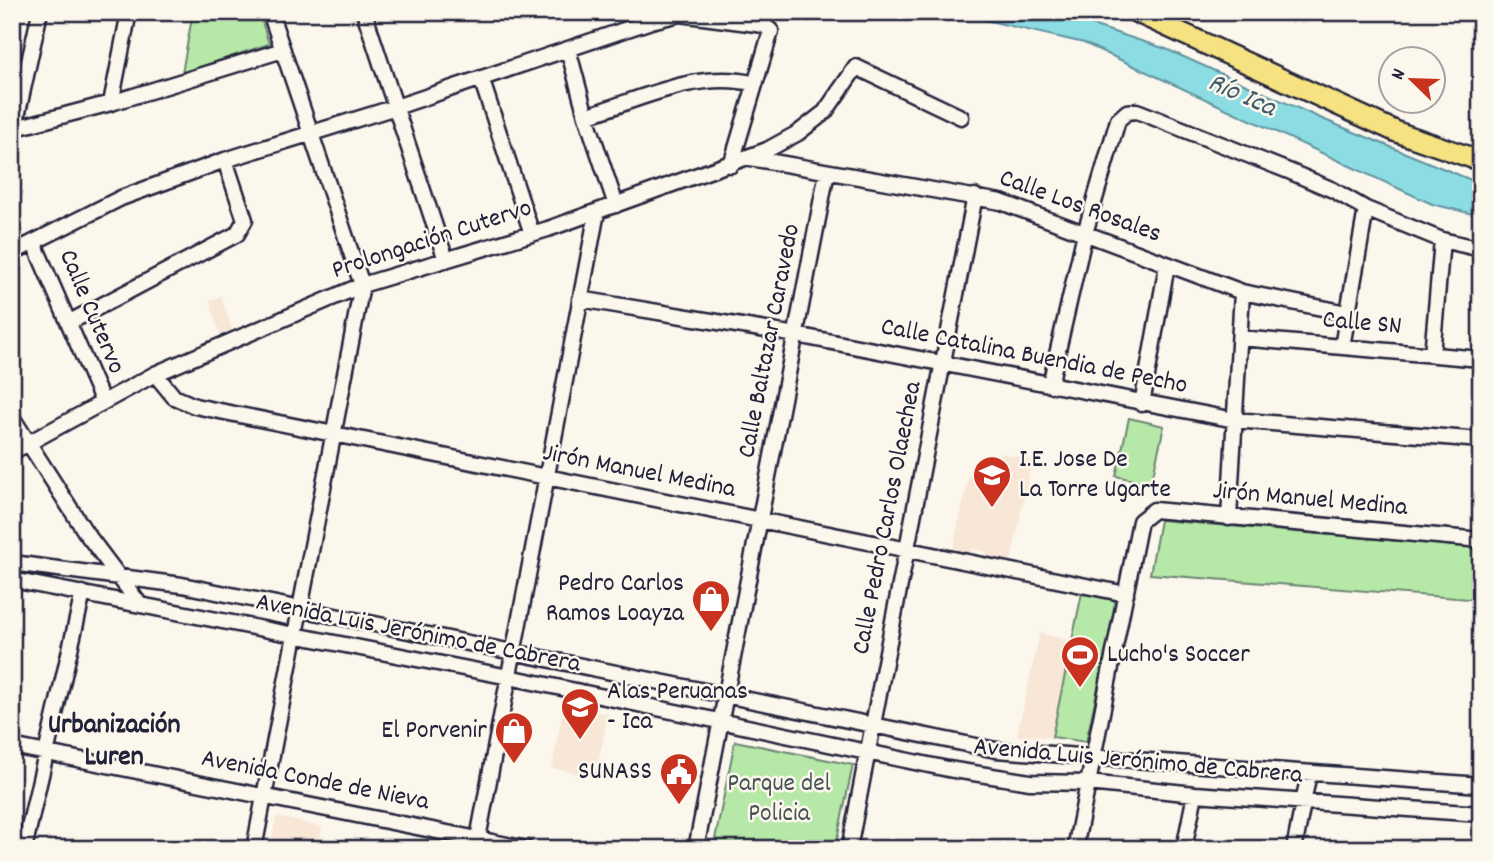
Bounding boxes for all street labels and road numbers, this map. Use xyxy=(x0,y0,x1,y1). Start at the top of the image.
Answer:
street label: Calle Los Rosales xyxy=(994,161,1166,253)
street label: Prolongación Cutervo xyxy=(327,190,537,290)
street label: Calle Baltazar Caravedo xyxy=(729,221,811,461)
street label: Calle Cutervo xyxy=(48,244,134,380)
street label: Calle SN xyxy=(1321,302,1403,346)
street label: Calle Catalina Buendia de Pecho xyxy=(878,309,1190,405)
street label: Calle Pedro Carlos Olaechea xyxy=(843,377,933,658)
street label: Jirón Manuel Medina xyxy=(540,435,739,509)
street label: Jirón Manuel Medina xyxy=(1211,473,1410,527)
street label: Avenida Luis Jerónimo de Cabrera xyxy=(252,584,584,684)
street label: Avenida Luis Jerónimo de Cabrera xyxy=(972,729,1305,795)
street label: Avenida Conde de Nieva xyxy=(198,741,433,821)

